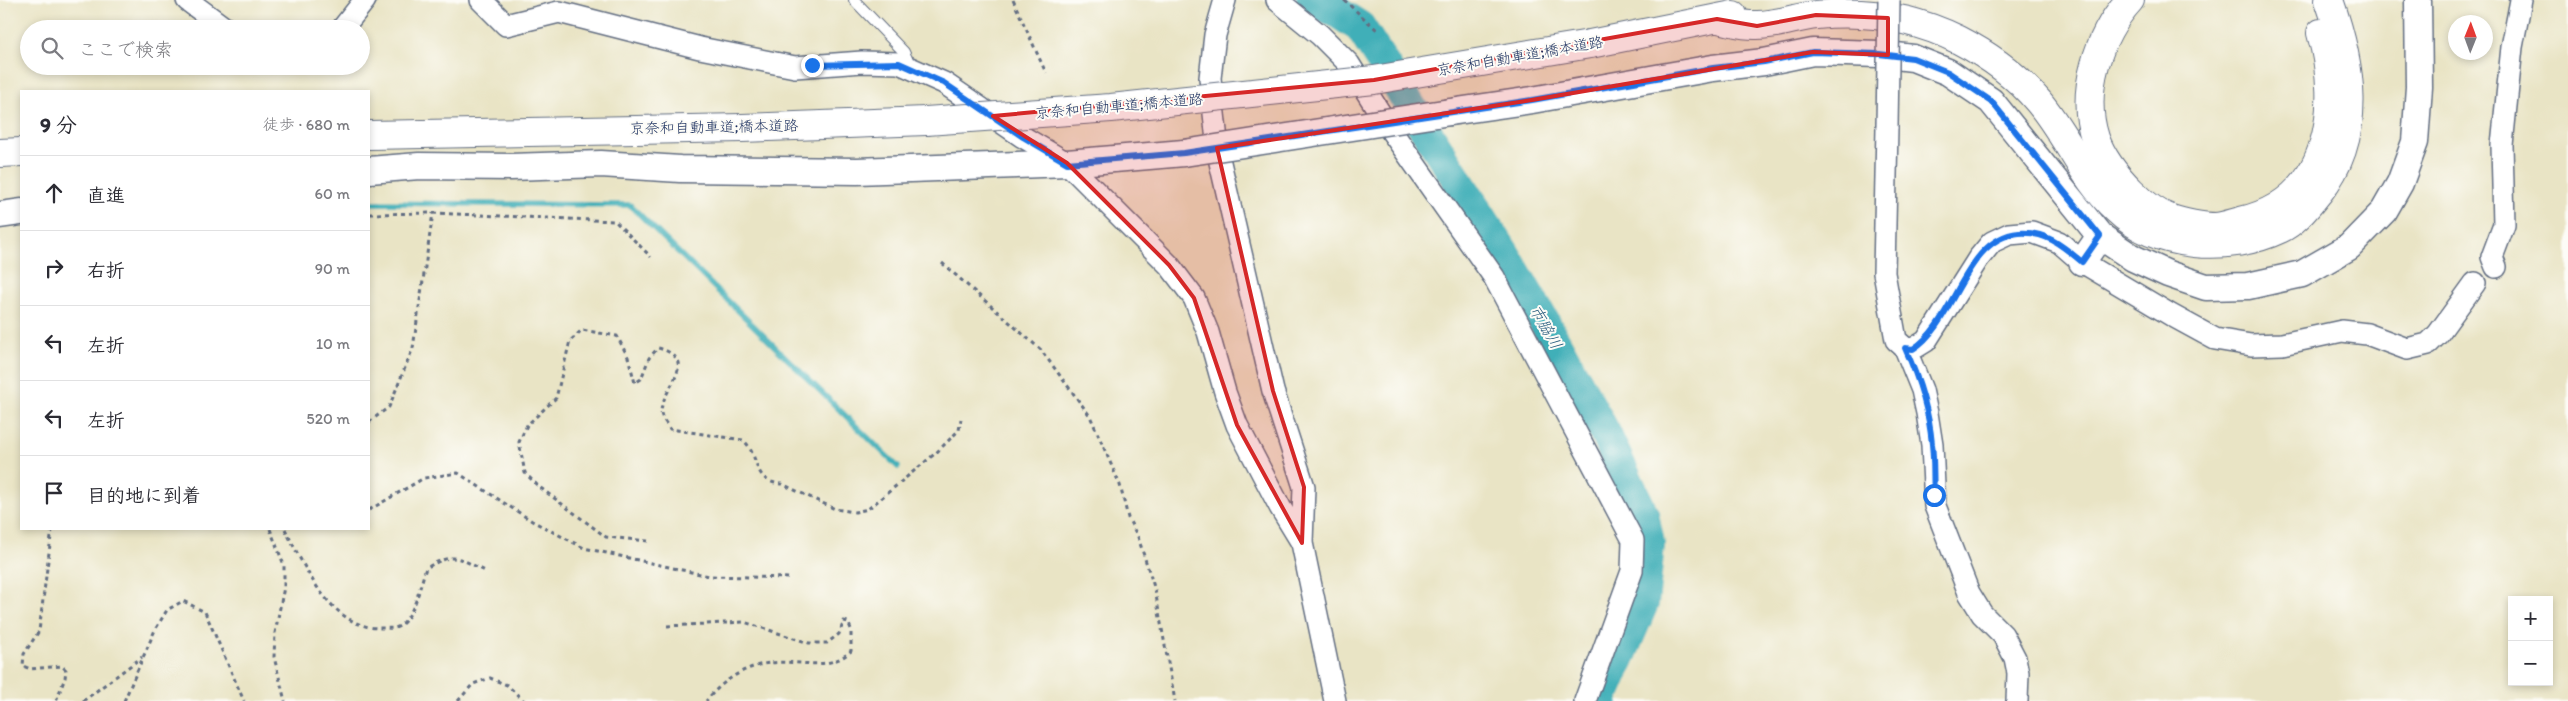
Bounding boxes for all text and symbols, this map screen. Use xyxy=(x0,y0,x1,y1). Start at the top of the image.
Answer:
north arrow xyxy=(2448,15,2493,60)
search box xyxy=(20,20,370,75)
street label: 京奈和自動車道;橋本道路 xyxy=(1435,32,1605,80)
icon: search xyxy=(38,34,66,62)
text: ここで検索 xyxy=(78,38,173,61)
route end xyxy=(801,54,824,77)
street label: 京奈和自動車道;橋本道路 xyxy=(1034,90,1204,122)
text: 9 分 xyxy=(40,112,77,137)
text: 徒歩 · 680 m xyxy=(263,115,350,134)
street label: 京奈和自動車道;橋本道路 xyxy=(629,117,799,137)
icon: ahead xyxy=(40,179,68,207)
text: 直進 xyxy=(87,184,125,207)
text: 60 m xyxy=(315,184,350,203)
icon: right xyxy=(40,254,68,282)
text: 右折 xyxy=(87,259,125,282)
text: 90 m xyxy=(315,259,350,278)
water label: 市脇川 xyxy=(1526,301,1566,353)
icon: left xyxy=(40,329,68,357)
text: 左折 xyxy=(87,334,125,357)
text: 10 m xyxy=(316,334,350,353)
icon: left xyxy=(40,404,68,432)
text: 左折 xyxy=(87,409,125,432)
text: 520 m xyxy=(306,409,350,428)
icon: arrive xyxy=(40,479,68,507)
text: 目的地に到着 xyxy=(87,484,201,507)
route start xyxy=(1923,484,1946,507)
map controls xyxy=(2508,596,2553,686)
button: + xyxy=(2508,596,2553,641)
button: − xyxy=(2508,641,2553,686)

